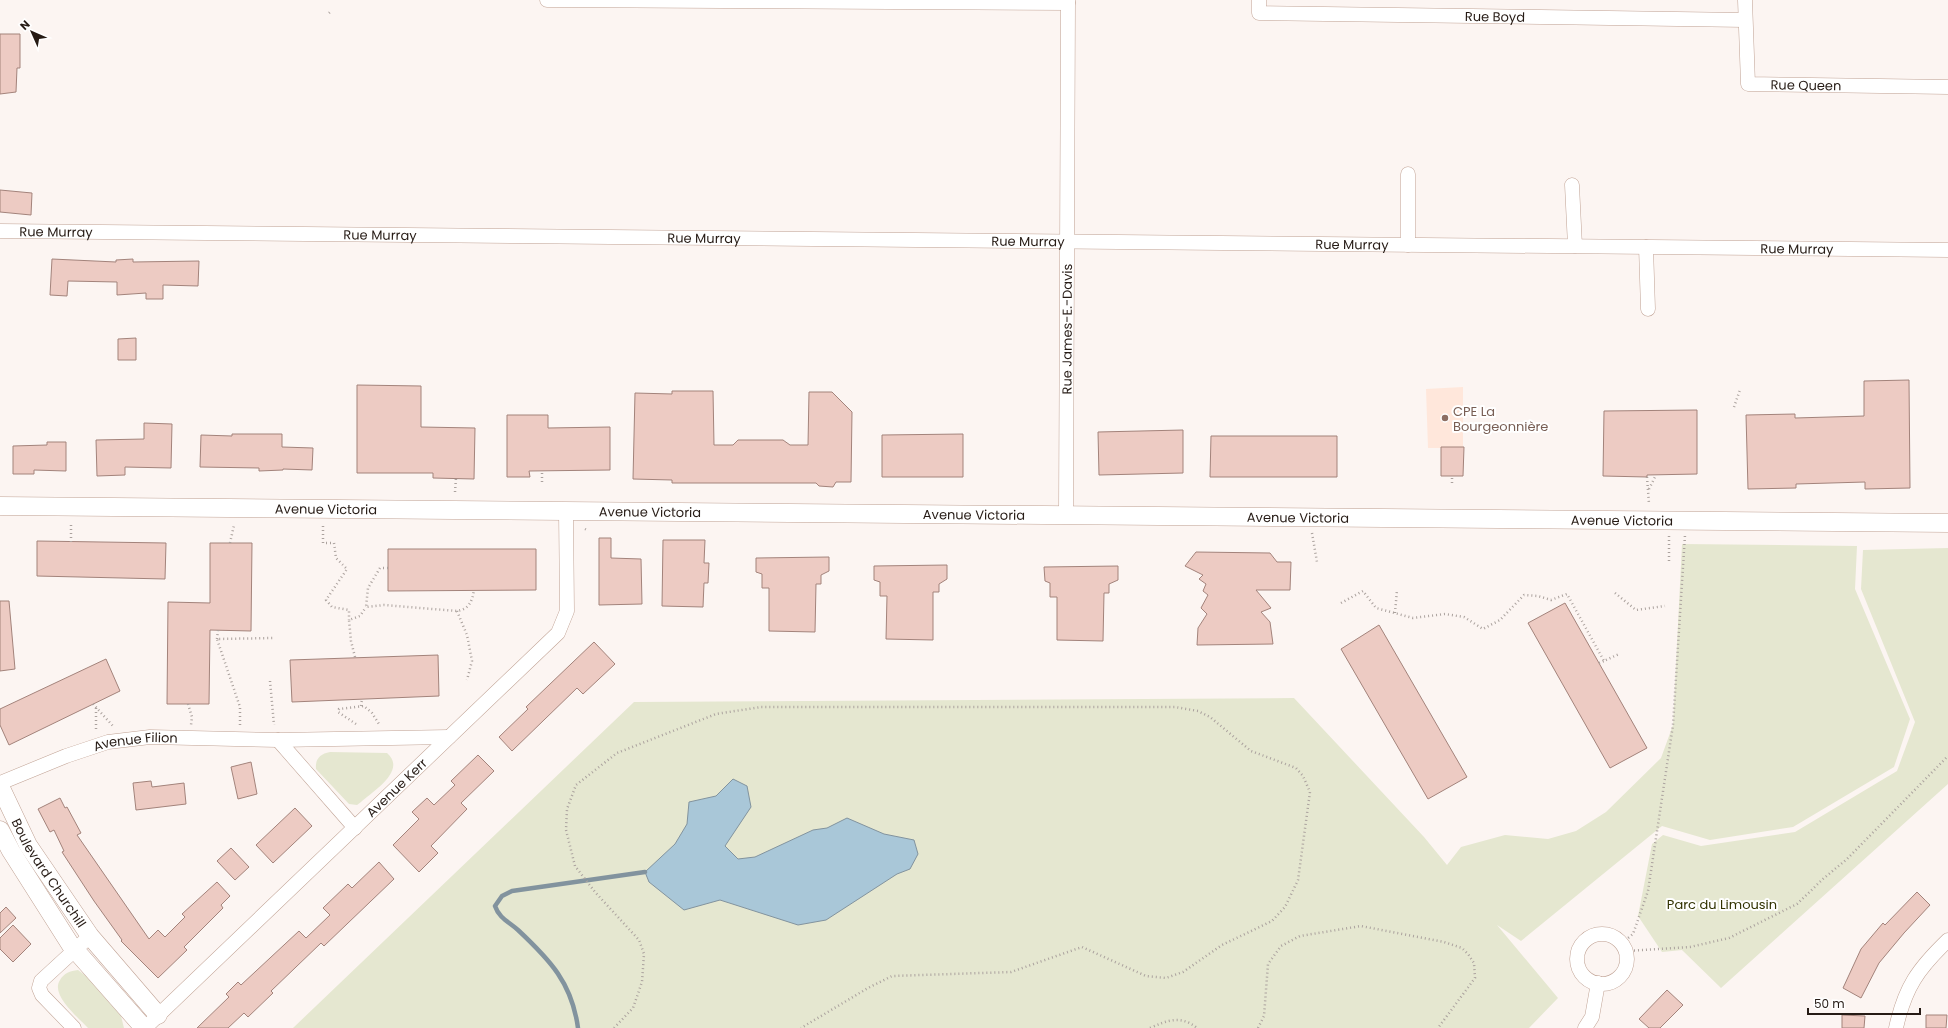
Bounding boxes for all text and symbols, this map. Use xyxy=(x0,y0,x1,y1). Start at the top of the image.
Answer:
street label: Rue Boyd xyxy=(1465,6,1525,26)
north arrow xyxy=(12,12,52,52)
text: N xyxy=(16,16,34,34)
street label: Rue Queen xyxy=(1770,75,1841,95)
street label: Rue Murray xyxy=(19,222,93,241)
street label: Rue Murray xyxy=(343,225,417,245)
street label: Rue Murray xyxy=(667,228,741,248)
street label: Rue Murray xyxy=(991,231,1065,251)
street label: Rue Murray xyxy=(1315,234,1389,254)
street label: Rue Murray xyxy=(1760,239,1834,258)
street label: Rue James-E.-Davis xyxy=(1057,263,1076,394)
place label: CPE La Bourgeonnière xyxy=(1453,402,1548,436)
marker: CPE La Bourgeonnière xyxy=(1440,413,1450,423)
street label: Avenue Victoria xyxy=(275,499,377,519)
street label: Avenue Victoria xyxy=(599,502,701,522)
street label: Avenue Victoria xyxy=(923,505,1025,524)
street label: Avenue Victoria xyxy=(1247,507,1349,527)
street label: Avenue Victoria xyxy=(1571,510,1673,530)
street label: Avenue Filion xyxy=(91,727,178,756)
street label: Avenue Kerr xyxy=(362,754,431,821)
street label: Boulevard Churchill xyxy=(7,815,91,931)
park label: Parc du Limousin xyxy=(1667,895,1777,914)
scale bar xyxy=(1808,990,1920,1016)
text: 50 m xyxy=(1814,995,1845,1012)

